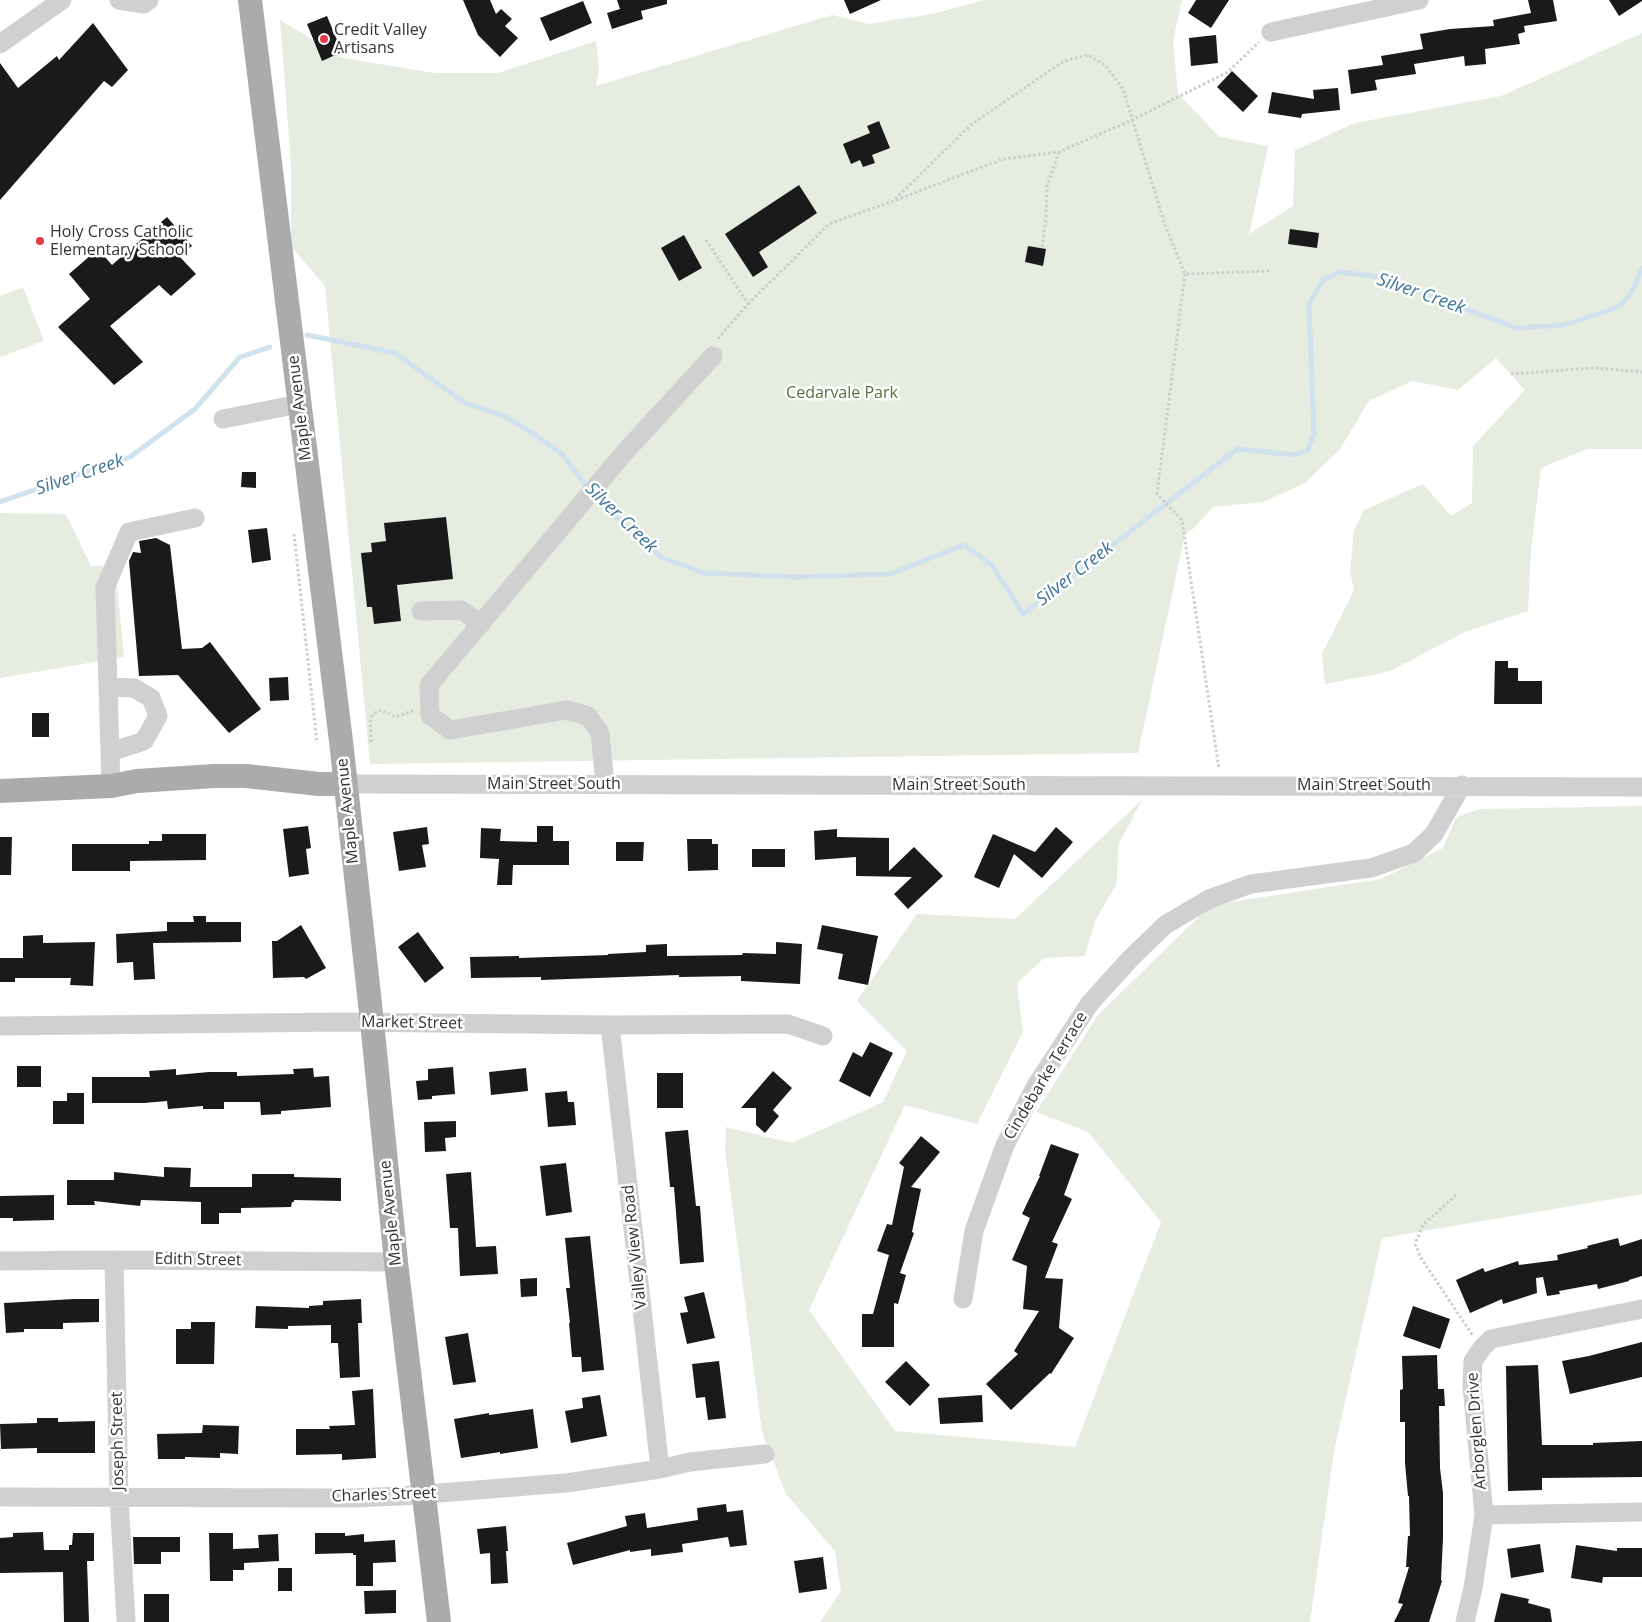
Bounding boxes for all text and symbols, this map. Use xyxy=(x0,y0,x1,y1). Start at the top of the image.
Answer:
place label: Credit Valley Artisans xyxy=(334,20,427,58)
marker: Credit Valley Artisans xyxy=(318,33,330,45)
place label: Holy Cross Catholic Elementary School xyxy=(50,222,193,260)
marker: Holy Cross Catholic Elementary School xyxy=(34,235,46,247)
water label: Silver Creek xyxy=(1374,269,1468,319)
street label: Maple Avenue xyxy=(284,354,316,462)
park label: Cedarvale Park xyxy=(786,383,898,403)
water label: Silver Creek xyxy=(33,450,127,500)
water label: Silver Creek xyxy=(581,478,661,558)
water label: Silver Creek xyxy=(1032,537,1118,611)
street label: Maple Avenue xyxy=(333,757,363,865)
street label: Main Street South xyxy=(487,774,621,794)
street label: Main Street South xyxy=(892,775,1026,795)
street label: Main Street South xyxy=(1297,775,1431,795)
street label: Cindebarke Terrace xyxy=(1000,1009,1092,1143)
street label: Market Street xyxy=(361,1013,463,1033)
street label: Maple Avenue xyxy=(376,1159,406,1267)
street label: Valley View Road xyxy=(619,1184,651,1310)
street label: Edith Street xyxy=(154,1250,242,1270)
street label: Arborglen Drive xyxy=(1463,1372,1491,1490)
street label: Joseph Street xyxy=(108,1391,128,1491)
street label: Charles Street xyxy=(331,1484,437,1506)

